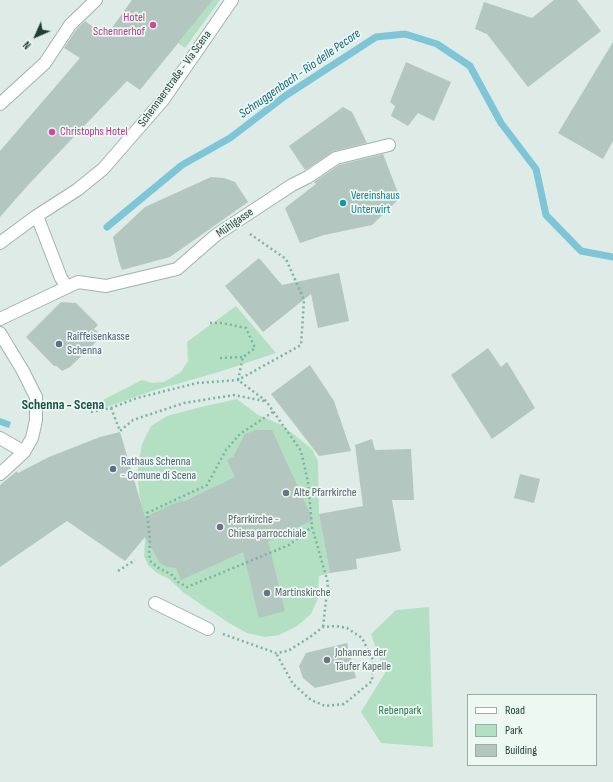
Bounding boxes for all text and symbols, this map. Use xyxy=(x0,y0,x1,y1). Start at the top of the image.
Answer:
place label: Hotel Schennerhof xyxy=(93,11,145,39)
north arrow xyxy=(16,16,56,56)
marker: Hotel Schennerhof xyxy=(148,20,158,30)
water label: Schnuggenbach - Rio delle Pecore xyxy=(236,26,364,122)
street label: Schennaerstraße - Via Scena xyxy=(135,28,215,130)
text: N xyxy=(20,38,34,52)
place label: Christophs Hotel xyxy=(60,125,127,139)
marker: Christophs Hotel xyxy=(47,127,57,137)
place label: Vereinshaus Unterwirt xyxy=(351,189,400,217)
marker: Vereinshaus Unterwirt xyxy=(338,198,348,208)
street label: Mühlgasse xyxy=(214,205,256,241)
place label: Raiffeisenkasse Schenna xyxy=(67,330,130,358)
marker: Raiffeisenkasse Schenna xyxy=(54,339,64,349)
district label: Schenna - Scena xyxy=(22,397,104,413)
place label: Rathaus Schenna - Comune di Scena xyxy=(121,455,196,483)
marker: Rathaus Schenna - Comune di Scena xyxy=(108,464,118,474)
place label: Alte Pfarrkirche xyxy=(294,486,357,500)
marker: Alte Pfarrkirche xyxy=(281,488,291,498)
place label: Pfarrkirche - Chiesa parrocchiale xyxy=(228,513,307,541)
marker: Pfarrkirche - Chiesa parrocchiale xyxy=(215,522,225,532)
place label: Martinskirche xyxy=(275,586,330,600)
marker: Martinskirche xyxy=(262,588,272,598)
place label: Johannes der Täufer Kapelle xyxy=(335,646,391,674)
marker: Johannes der Täufer Kapelle xyxy=(322,655,332,665)
legend xyxy=(467,694,597,766)
text: Road xyxy=(505,703,525,718)
park label: Rebenpark xyxy=(379,704,421,718)
text: Park xyxy=(505,723,523,738)
text: Building xyxy=(505,743,537,758)

